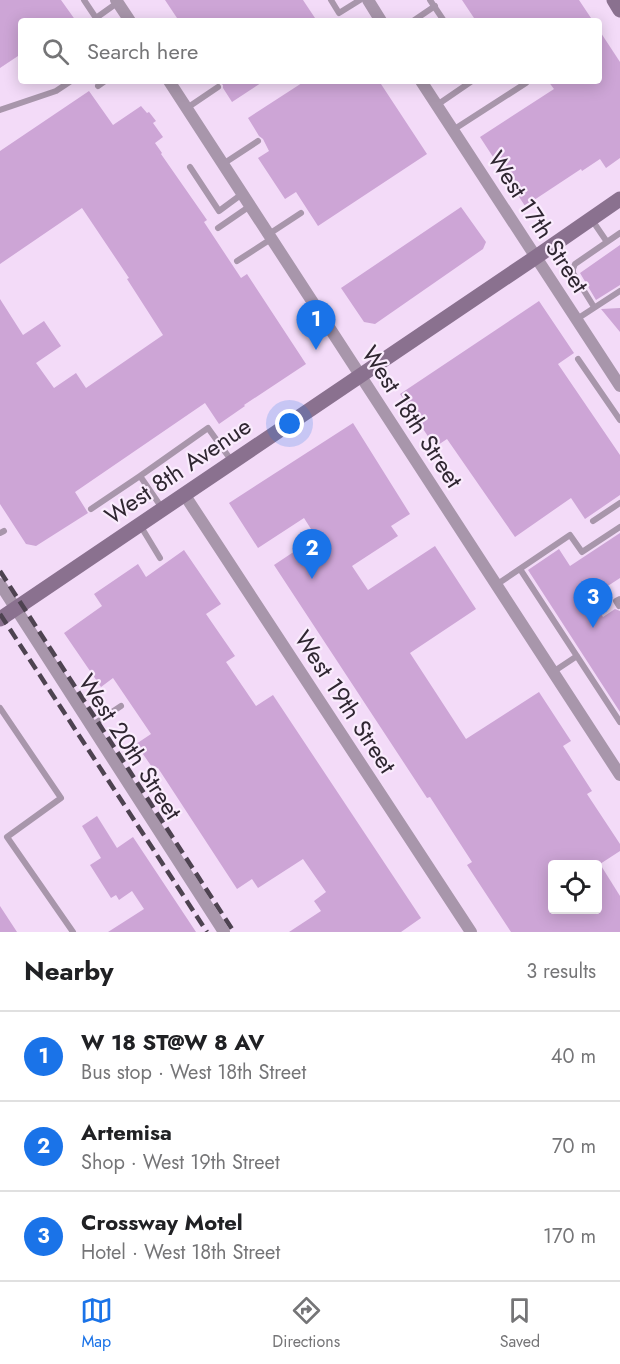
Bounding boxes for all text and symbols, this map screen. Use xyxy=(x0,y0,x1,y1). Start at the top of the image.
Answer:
search box xyxy=(18,18,602,84)
icon: search xyxy=(39,35,72,68)
text: Search here xyxy=(87,35,198,67)
street label: West 17th Street xyxy=(479,144,598,300)
pin: 1 xyxy=(296,300,336,350)
street label: West 18th Street xyxy=(353,339,472,495)
street label: West 8th Avenue xyxy=(97,408,258,533)
your location xyxy=(275,409,304,438)
pin: 2 xyxy=(292,530,332,579)
pin: 3 xyxy=(574,578,612,628)
street label: West 19th Street xyxy=(286,623,405,780)
street label: West 20th Street xyxy=(70,667,191,827)
map controls xyxy=(548,860,602,914)
button: locate xyxy=(548,860,602,914)
text: Nearby xyxy=(24,952,113,990)
text: 3 results xyxy=(526,957,596,986)
text: W 18 ST@W 8 AV xyxy=(81,1026,264,1058)
text: 1 xyxy=(38,1042,49,1071)
text: 40 m xyxy=(551,1042,596,1071)
text: Bus stop · West 18th Street xyxy=(81,1058,306,1087)
text: Artemisa xyxy=(81,1116,172,1148)
text: 2 xyxy=(37,1132,50,1161)
text: 70 m xyxy=(552,1132,596,1161)
text: Shop · West 19th Street xyxy=(81,1148,280,1177)
text: Crossway Motel xyxy=(81,1206,243,1238)
text: 3 xyxy=(37,1222,50,1251)
text: 170 m xyxy=(543,1222,596,1251)
text: Hotel · West 18th Street xyxy=(81,1238,280,1267)
tab: Map xyxy=(80,1294,113,1353)
tab: Directions xyxy=(272,1294,340,1353)
tab: Saved xyxy=(500,1294,540,1353)

